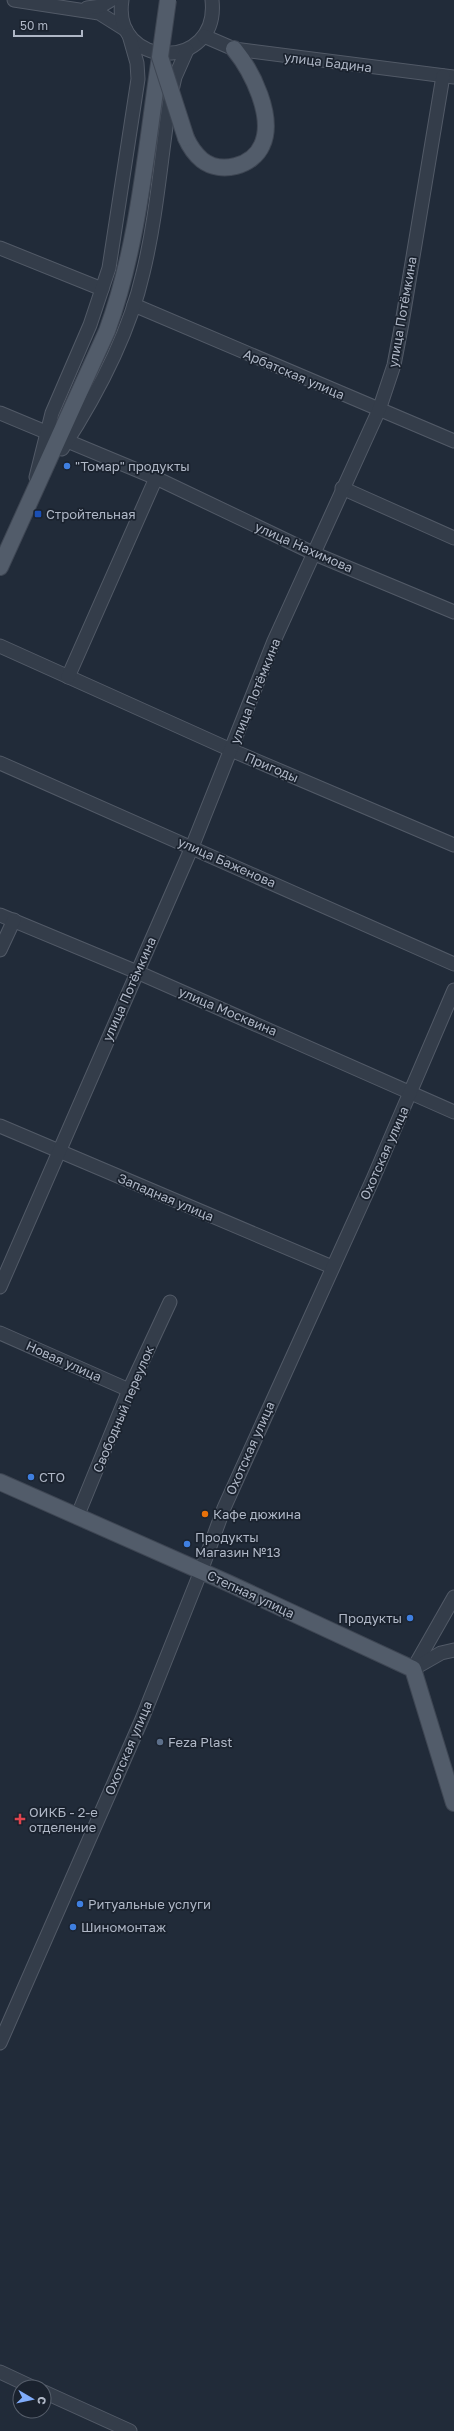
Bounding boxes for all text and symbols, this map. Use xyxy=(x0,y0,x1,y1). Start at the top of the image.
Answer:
scale bar xyxy=(14,12,82,38)
text: 50 m xyxy=(20,18,48,33)
street label: улица Бадина xyxy=(283,49,373,75)
street label: улица Потёмкина xyxy=(384,255,420,369)
street label: Арбатская улица xyxy=(241,345,347,403)
place label: "Томар" продукты xyxy=(75,458,190,474)
marker: "Томар" продукты xyxy=(62,461,72,471)
place label: Стройтельная xyxy=(46,506,136,522)
marker: Стройтельная xyxy=(33,509,43,519)
street label: улица Нахимова xyxy=(253,518,355,576)
street label: улица Потёмкина xyxy=(226,636,284,746)
street label: Пригоды xyxy=(243,749,301,785)
street label: улица Баженова xyxy=(176,833,278,891)
street label: улица Потёмкина xyxy=(99,934,159,1044)
street label: улица Москвина xyxy=(176,983,280,1039)
street label: Охотская улица xyxy=(356,1104,412,1202)
street label: Западная улица xyxy=(116,1170,216,1224)
street label: Новая улица xyxy=(24,1337,104,1385)
street label: Свободный переулок xyxy=(89,1343,157,1475)
street label: Охотская улица xyxy=(222,1399,278,1497)
place label: СТО xyxy=(39,1469,65,1485)
marker: СТО xyxy=(26,1472,36,1482)
place label: Кафе дюжина xyxy=(213,1506,301,1522)
marker: Кафе дюжина xyxy=(200,1509,210,1519)
place label: Продукты Магазин №13 xyxy=(195,1529,281,1560)
marker: Продукты Магазин №13 xyxy=(182,1539,192,1549)
street label: Степная улица xyxy=(205,1567,297,1621)
place label: Продукты xyxy=(338,1610,402,1626)
marker: Продукты xyxy=(405,1613,415,1623)
street label: Охотская улица xyxy=(101,1698,155,1798)
place label: Feza Plast xyxy=(168,1734,232,1750)
marker: Feza Plast xyxy=(155,1737,165,1747)
place label: ОИКБ - 2-е отделение xyxy=(29,1804,98,1835)
marker: ОИКБ - 2-е отделение xyxy=(14,1813,26,1825)
place label: Ритуальные услуги xyxy=(88,1896,211,1912)
marker: Ритуальные услуги xyxy=(75,1899,85,1909)
place label: Шиномонтаж xyxy=(81,1919,167,1935)
marker: Шиномонтаж xyxy=(68,1922,78,1932)
north arrow xyxy=(12,2379,52,2419)
text: С xyxy=(35,2396,49,2406)

